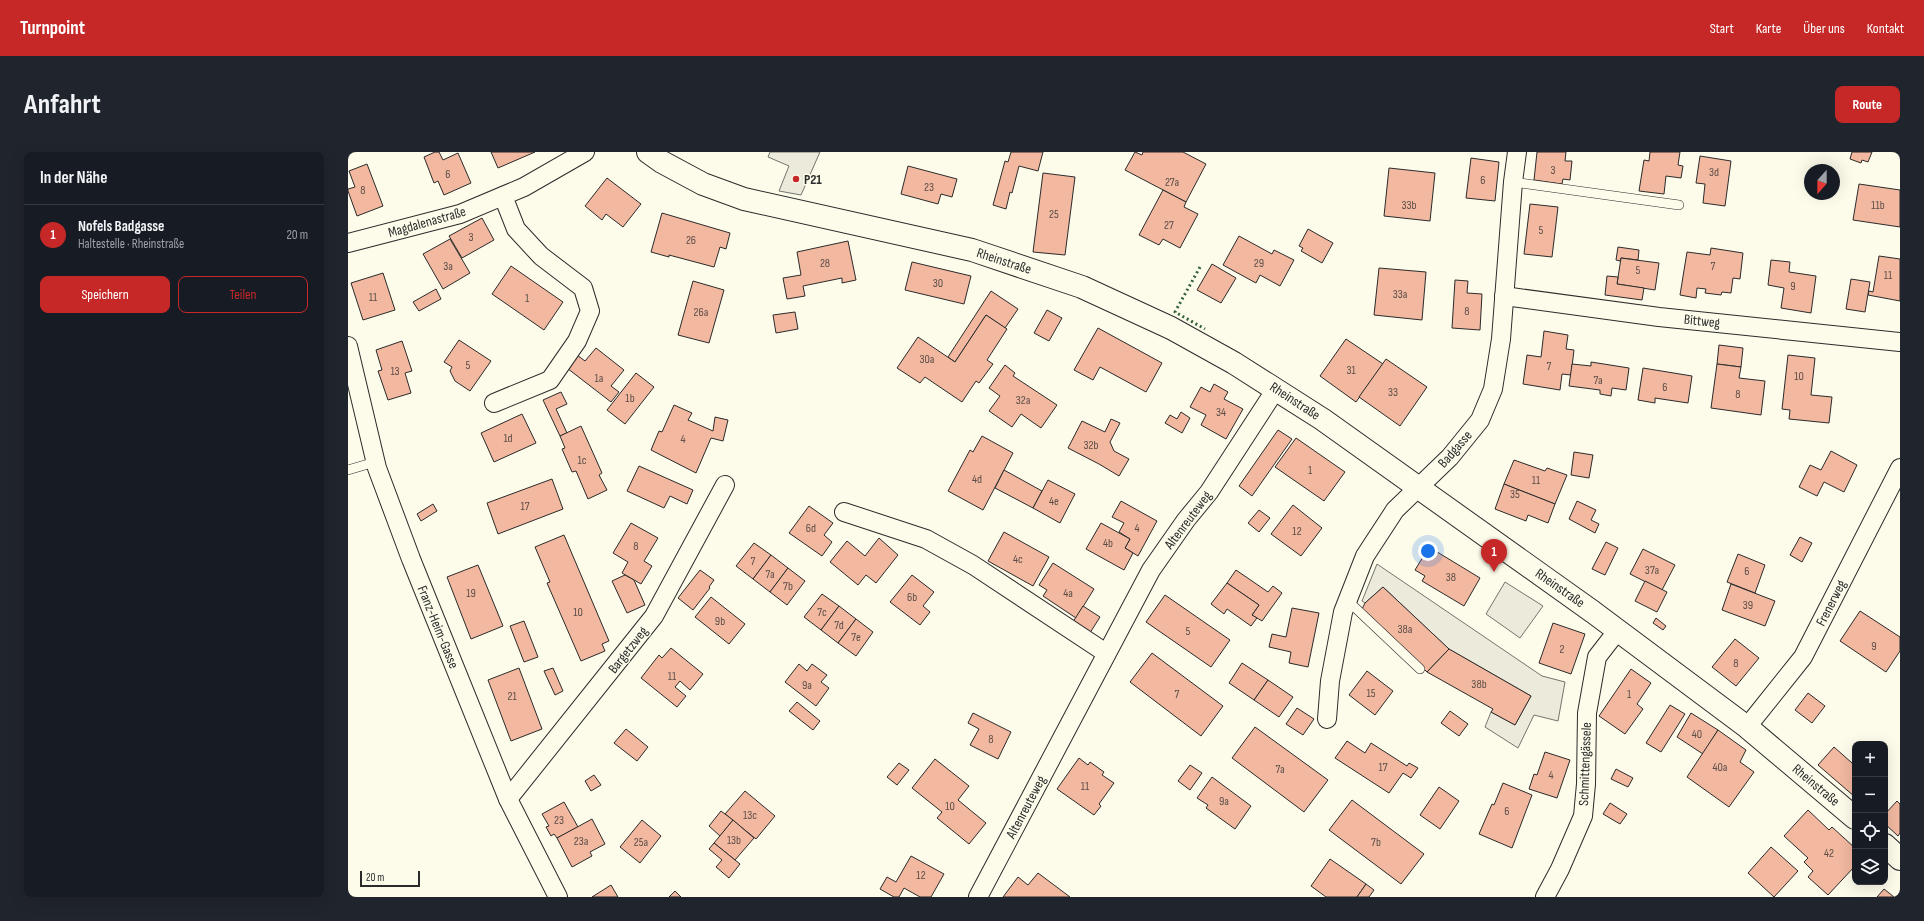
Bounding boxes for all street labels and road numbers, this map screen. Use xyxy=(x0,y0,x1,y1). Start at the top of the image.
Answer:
street label: Magdalenastraße xyxy=(386,203,468,241)
street label: Rheinstraße xyxy=(974,244,1034,278)
street label: Bittweg xyxy=(1683,311,1721,331)
street label: Rheinstraße xyxy=(1267,378,1323,424)
street label: Badgasse xyxy=(1434,427,1476,471)
street label: Altenreuteweg xyxy=(1160,487,1216,553)
street label: Rheinstraße xyxy=(1532,565,1588,611)
street label: Frenerweg xyxy=(1812,577,1850,629)
street label: Franz-Heim-Gasse xyxy=(414,583,462,671)
street label: Bargetzweg xyxy=(604,623,652,677)
street label: Schmittengässele xyxy=(1575,722,1595,806)
street label: Rheinstraße xyxy=(1789,760,1843,810)
street label: Altenreuteweg xyxy=(1002,772,1050,842)

